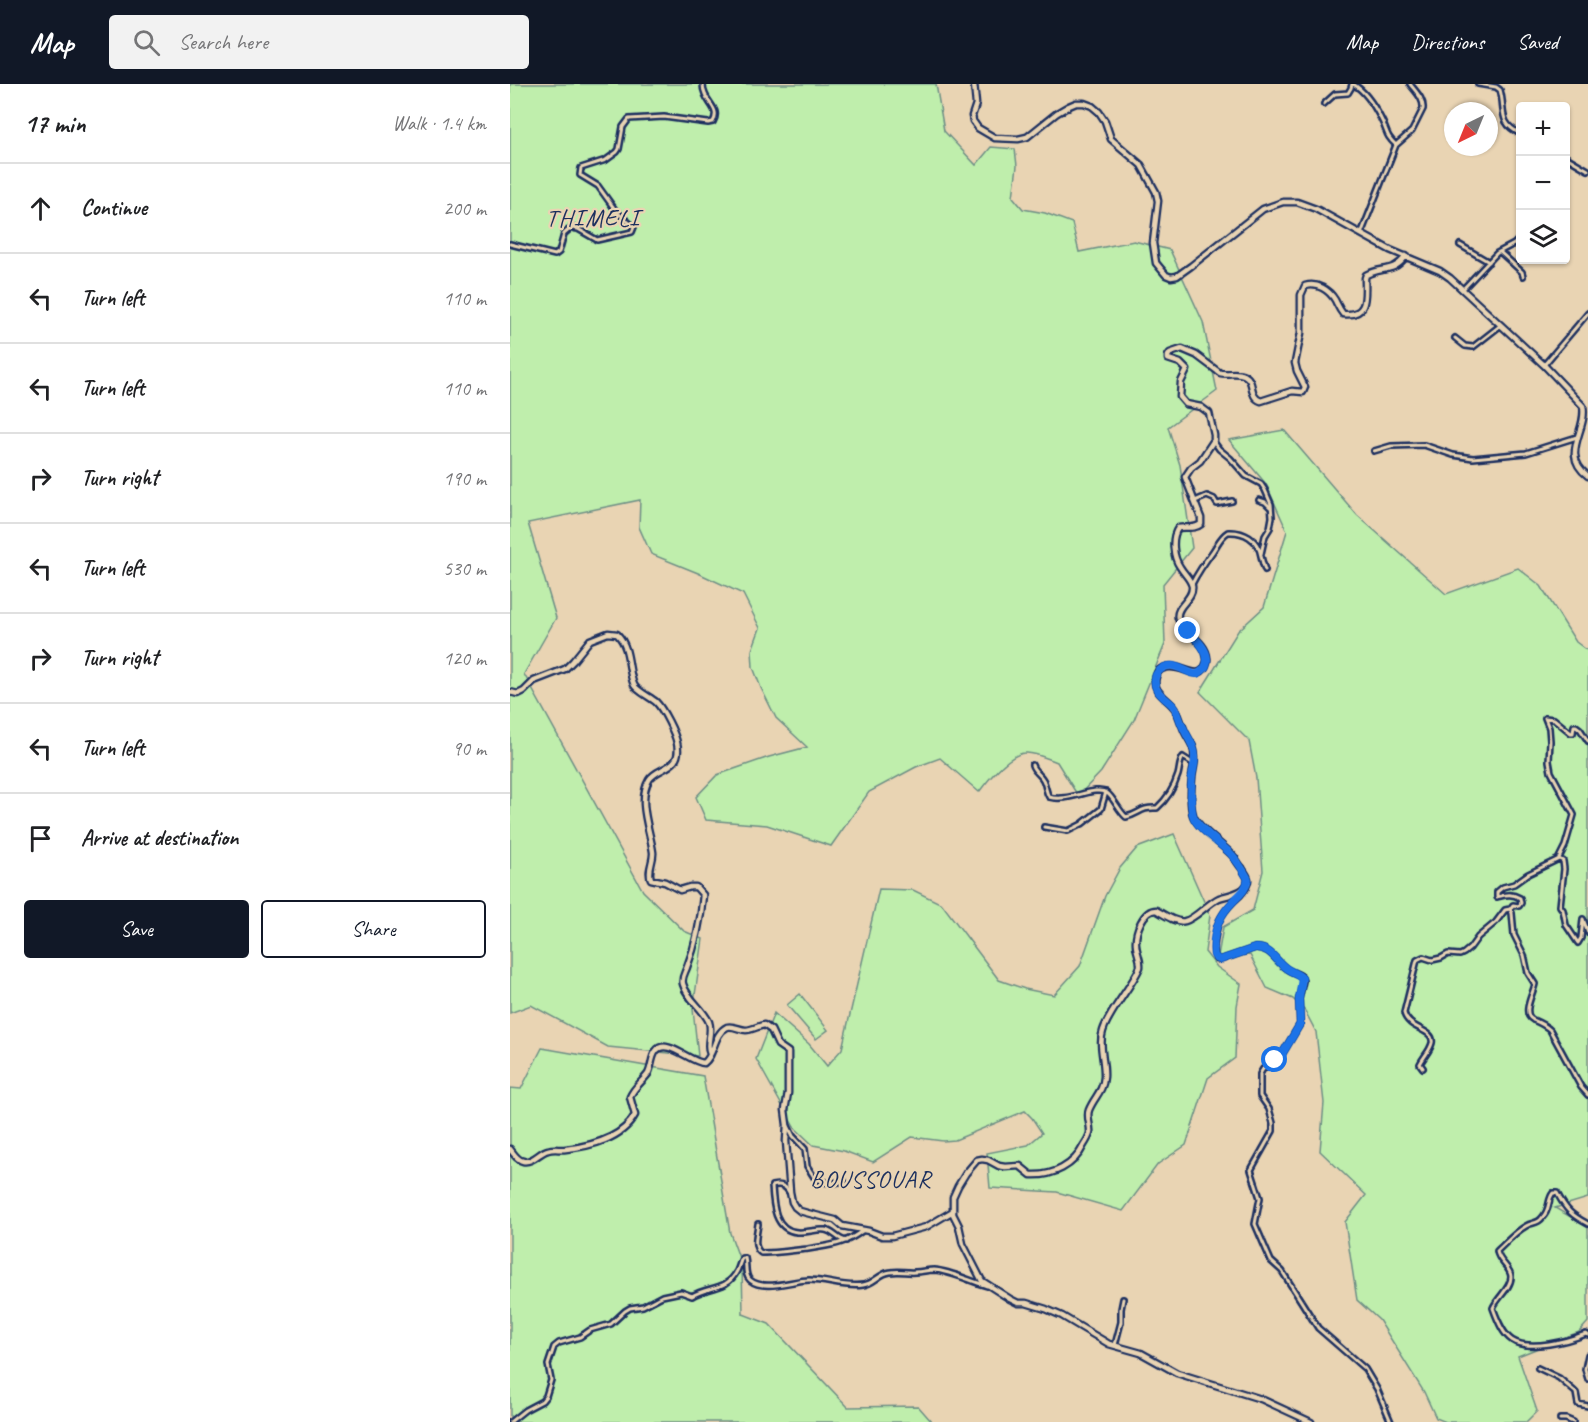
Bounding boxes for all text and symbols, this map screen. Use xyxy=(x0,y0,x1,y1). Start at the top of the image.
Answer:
search box xyxy=(109,15,529,69)
text: Map xyxy=(30,25,73,60)
icon: search xyxy=(130,26,163,59)
text: Search here xyxy=(178,28,268,56)
text: Map xyxy=(1346,29,1378,55)
text: Directions xyxy=(1411,29,1484,55)
text: Saved xyxy=(1517,29,1558,55)
north arrow xyxy=(1444,102,1498,156)
map controls xyxy=(1516,102,1570,264)
button: + xyxy=(1516,102,1570,156)
text: 17 min xyxy=(24,107,85,140)
text: Walk · 1.4 km xyxy=(392,111,486,136)
button: − xyxy=(1516,156,1570,210)
icon: ahead xyxy=(24,192,57,225)
text: Continue xyxy=(81,194,147,222)
text: 200 m xyxy=(443,196,486,221)
district label: THIMELI xyxy=(546,203,644,233)
button: layers xyxy=(1516,210,1570,264)
icon: left xyxy=(24,282,57,315)
text: Turn left xyxy=(81,284,145,312)
text: 110 m xyxy=(443,286,486,311)
icon: left xyxy=(24,372,57,405)
text: Turn left xyxy=(81,374,145,402)
text: 110 m xyxy=(443,376,486,401)
icon: right xyxy=(24,462,57,495)
text: Turn right xyxy=(81,464,158,492)
text: 190 m xyxy=(443,466,486,491)
icon: left xyxy=(24,552,57,585)
text: Turn left xyxy=(81,554,145,582)
text: 530 m xyxy=(443,556,486,581)
route end xyxy=(1174,617,1200,643)
icon: right xyxy=(24,642,57,675)
text: Turn right xyxy=(81,644,158,672)
text: 120 m xyxy=(443,646,486,671)
icon: left xyxy=(24,732,57,765)
text: Turn left xyxy=(81,734,145,762)
text: 90 m xyxy=(452,736,486,761)
icon: arrive xyxy=(24,822,57,855)
text: Arrive at destination xyxy=(81,824,238,852)
button: Save xyxy=(24,900,249,958)
button: Share xyxy=(261,900,486,958)
route start xyxy=(1261,1046,1287,1072)
district label: BOUSSOUAR xyxy=(810,1164,933,1194)

